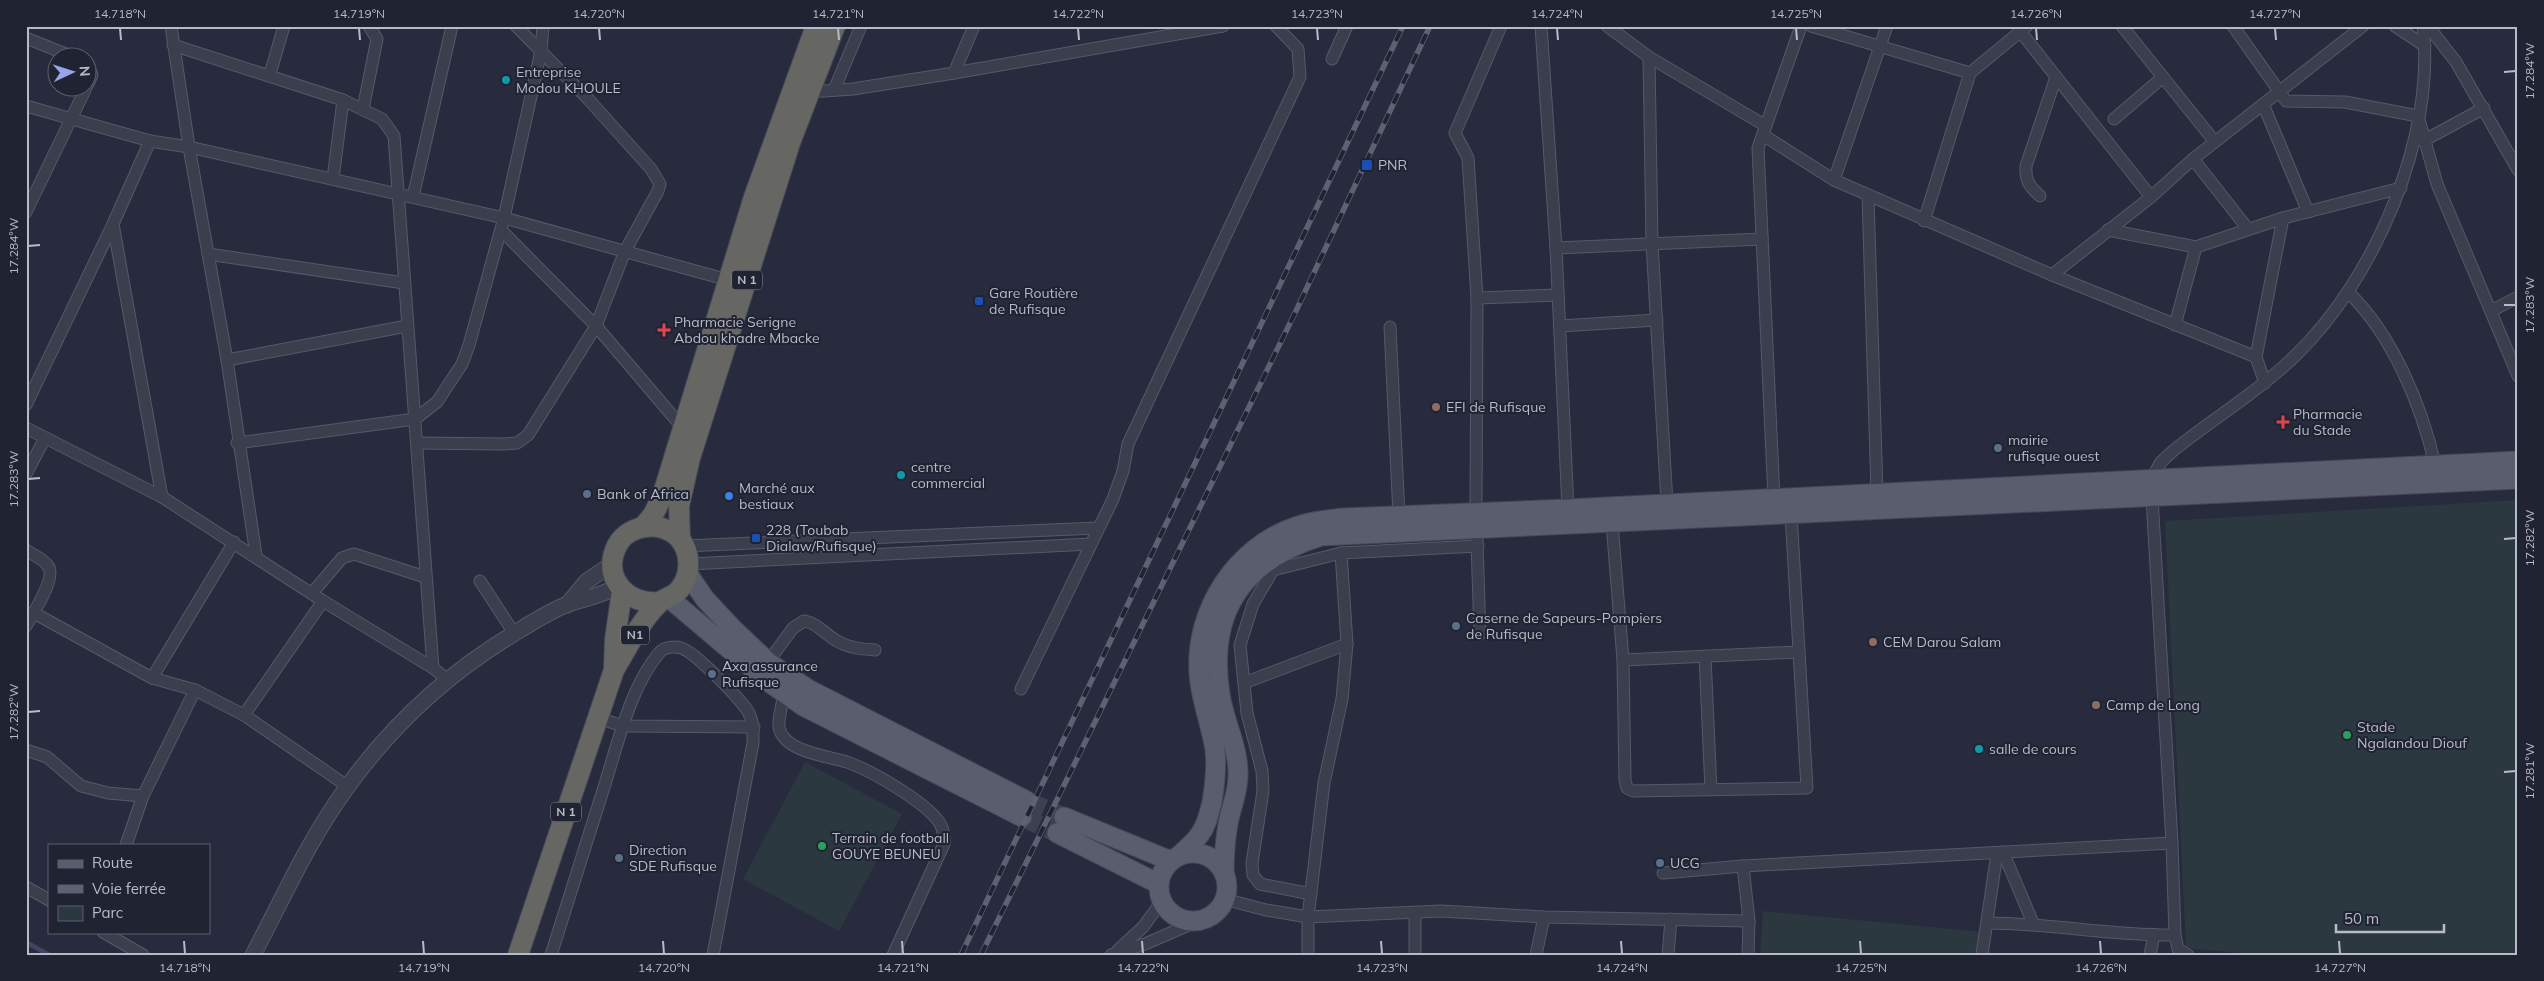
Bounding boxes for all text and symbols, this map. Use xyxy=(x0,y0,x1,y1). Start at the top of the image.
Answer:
text: 14.718°N xyxy=(94,6,146,21)
text: 14.719°N xyxy=(333,6,385,21)
text: 14.720°N xyxy=(573,6,625,21)
text: 14.721°N xyxy=(812,6,864,21)
text: 14.722°N xyxy=(1052,6,1104,21)
text: 14.723°N xyxy=(1291,6,1343,21)
text: 14.724°N xyxy=(1531,6,1583,21)
text: 14.725°N xyxy=(1770,6,1822,21)
text: 14.726°N xyxy=(2010,6,2062,21)
text: 14.727°N xyxy=(2249,6,2301,21)
text: 17.284°W xyxy=(2522,43,2537,99)
north arrow xyxy=(48,48,98,98)
place label: Entreprise Modou KHOULE xyxy=(516,63,621,97)
text: N xyxy=(76,65,94,77)
marker: Entreprise Modou KHOULE xyxy=(500,74,512,86)
place label: PNR xyxy=(1378,156,1408,174)
marker: PNR xyxy=(1360,158,1374,172)
text: 17.284°W xyxy=(6,218,21,274)
road number: N 1 xyxy=(732,270,762,290)
text: 17.283°W xyxy=(2522,277,2537,333)
place label: Gare Routière de Rufisque xyxy=(989,284,1078,318)
marker: Gare Routière de Rufisque xyxy=(973,295,985,307)
place label: Pharmacie Serigne Abdou khadre Mbacke xyxy=(674,313,820,347)
marker: Pharmacie Serigne Abdou khadre Mbacke xyxy=(658,324,670,336)
place label: EFI de Rufisque xyxy=(1446,398,1546,416)
marker: EFI de Rufisque xyxy=(1430,401,1442,413)
place label: Pharmacie du Stade xyxy=(2293,405,2362,439)
marker: Pharmacie du Stade xyxy=(2277,416,2289,428)
place label: mairie rufisque ouest xyxy=(2008,431,2099,465)
marker: mairie rufisque ouest xyxy=(1992,442,2004,454)
text: 17.283°W xyxy=(6,451,21,507)
place label: centre commercial xyxy=(911,458,985,492)
marker: centre commercial xyxy=(895,469,907,481)
place label: Marché aux bestiaux xyxy=(739,479,815,513)
place label: Bank of Africa xyxy=(597,485,689,503)
marker: Bank of Africa xyxy=(581,488,593,500)
marker: Marché aux bestiaux xyxy=(723,490,735,502)
text: 17.282°W xyxy=(2522,510,2537,566)
place label: 228 (Toubab Dialaw/Rufisque) xyxy=(766,521,877,555)
marker: 228 (Toubab Dialaw/Rufisque) xyxy=(750,532,762,544)
place label: Caserne de Sapeurs-Pompiers de Rufisque xyxy=(1466,609,1662,643)
marker: Caserne de Sapeurs-Pompiers de Rufisque xyxy=(1450,620,1462,632)
road number: N1 xyxy=(621,626,649,644)
place label: CEM Darou Salam xyxy=(1883,633,2001,651)
marker: CEM Darou Salam xyxy=(1867,636,1879,648)
place label: Axa assurance Rufisque xyxy=(722,657,818,691)
marker: Axa assurance Rufisque xyxy=(706,668,718,680)
text: 17.282°W xyxy=(6,684,21,740)
place label: Camp de Long xyxy=(2106,696,2200,714)
marker: Camp de Long xyxy=(2090,699,2102,711)
place label: Stade Ngalandou Diouf xyxy=(2357,718,2467,752)
marker: Stade Ngalandou Diouf xyxy=(2341,729,2353,741)
place label: salle de cours xyxy=(1989,740,2077,758)
marker: salle de cours xyxy=(1973,743,1985,755)
text: 17.281°W xyxy=(2522,743,2537,799)
road number: N 1 xyxy=(551,802,581,822)
place label: Terrain de football GOUYE BEUNEU xyxy=(832,829,949,863)
marker: Terrain de football GOUYE BEUNEU xyxy=(816,840,828,852)
place label: Direction SDE Rufisque xyxy=(629,841,717,875)
legend xyxy=(48,844,210,934)
marker: Direction SDE Rufisque xyxy=(613,852,625,864)
text: Route xyxy=(92,853,133,872)
place label: UCG xyxy=(1670,854,1700,872)
marker: UCG xyxy=(1654,857,1666,869)
text: Voie ferrée xyxy=(92,879,166,898)
scale bar xyxy=(2336,901,2444,933)
text: Parc xyxy=(92,903,123,922)
text: 50 m xyxy=(2344,909,2379,928)
text: 14.718°N xyxy=(159,960,211,975)
text: 14.719°N xyxy=(398,960,450,975)
text: 14.720°N xyxy=(638,960,690,975)
text: 14.721°N xyxy=(877,960,929,975)
text: 14.722°N xyxy=(1117,960,1169,975)
text: 14.723°N xyxy=(1356,960,1408,975)
text: 14.724°N xyxy=(1596,960,1648,975)
text: 14.725°N xyxy=(1835,960,1887,975)
text: 14.726°N xyxy=(2075,960,2127,975)
text: 14.727°N xyxy=(2314,960,2366,975)

